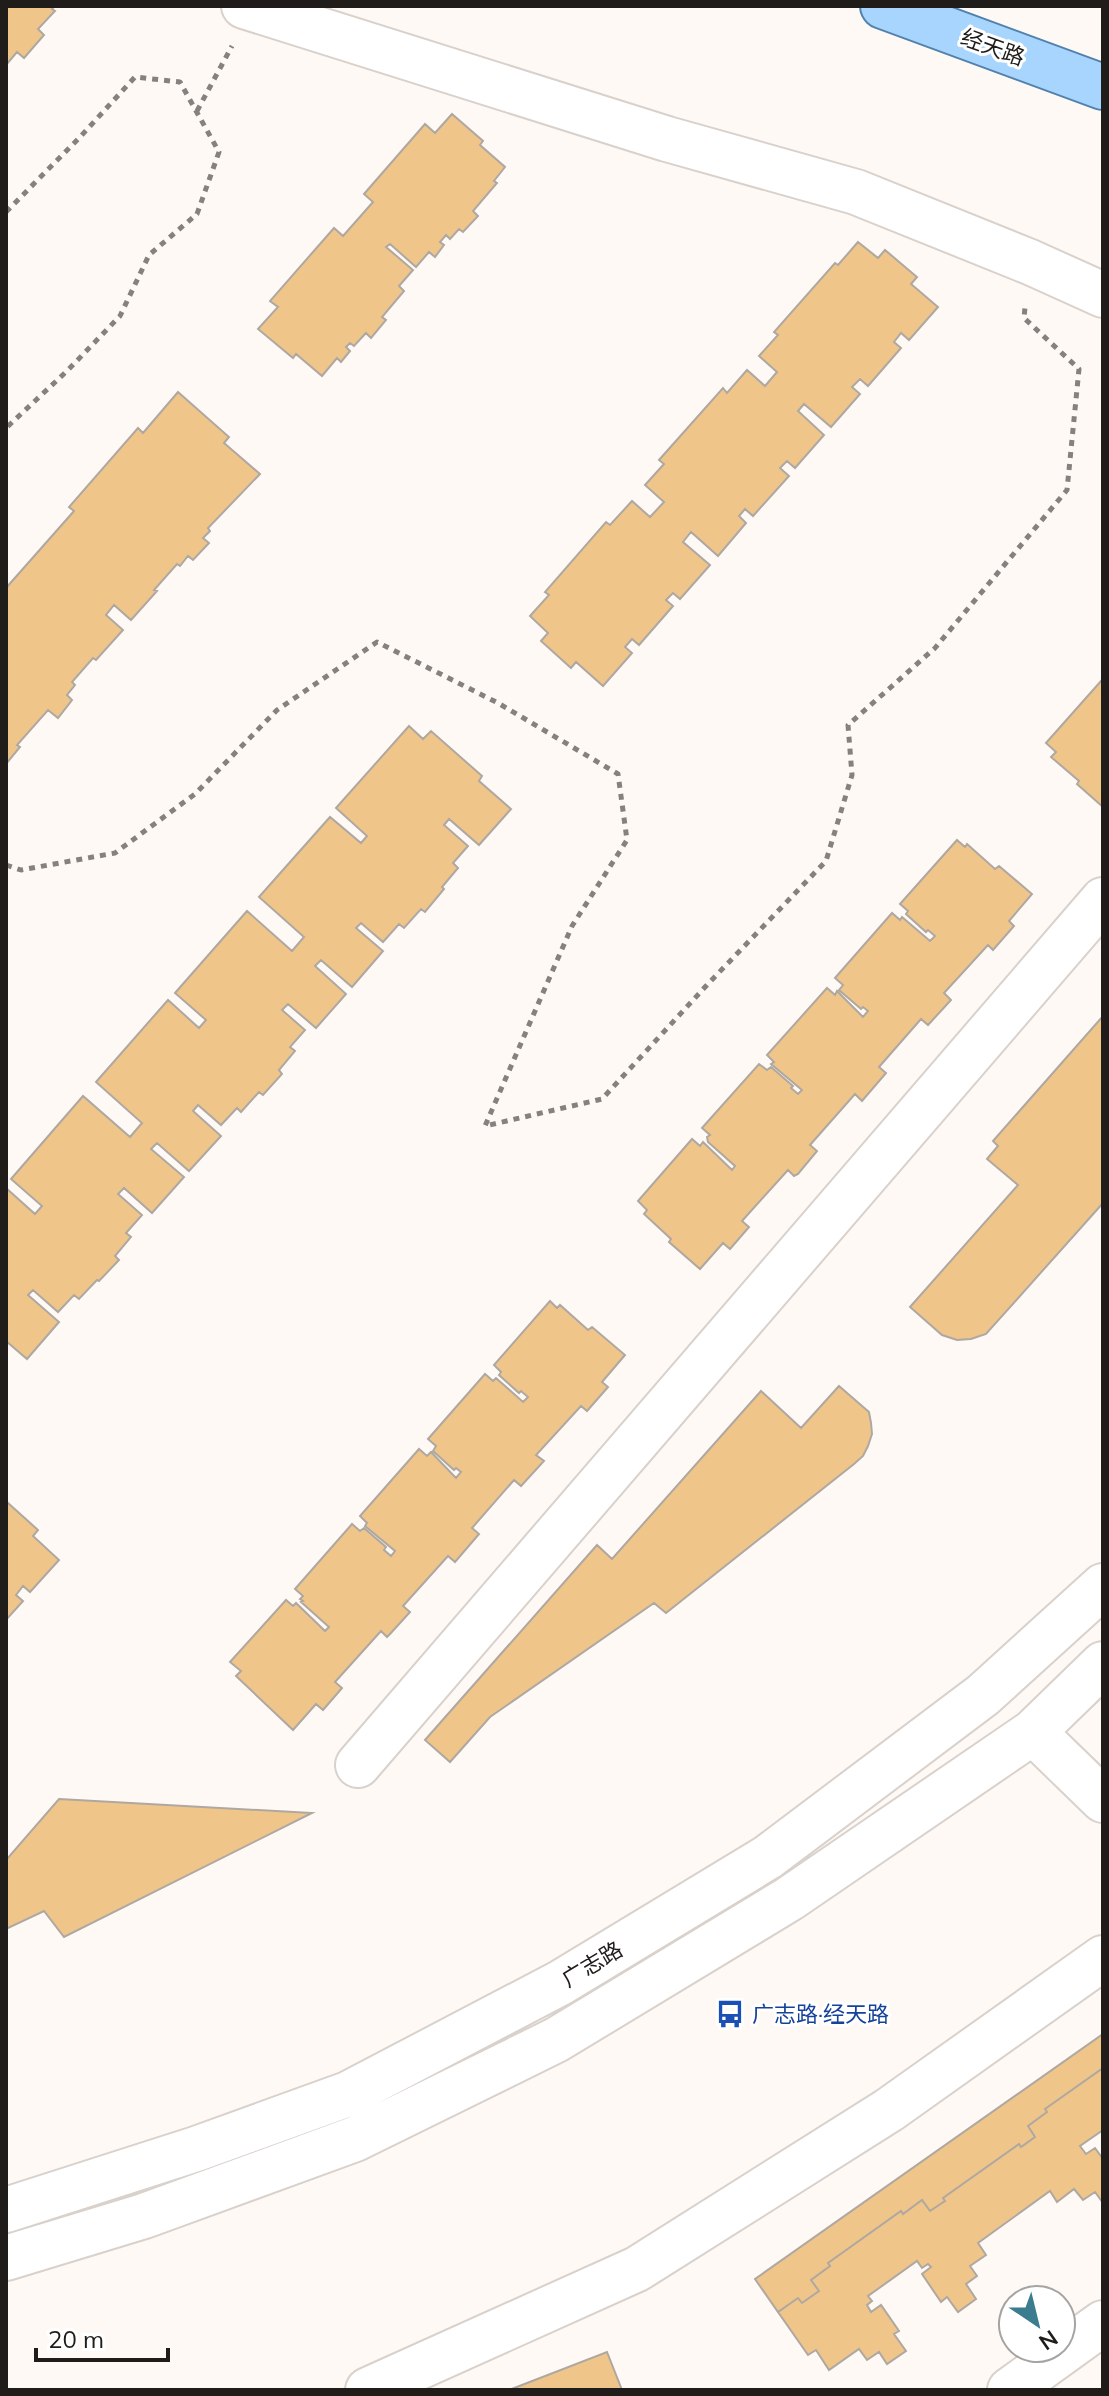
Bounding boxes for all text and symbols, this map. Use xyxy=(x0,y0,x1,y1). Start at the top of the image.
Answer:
street label: 经天路 xyxy=(957,23,1029,71)
street label: 广志路 xyxy=(556,1935,628,1993)
bus stop icon: 广志路·经天路 xyxy=(715,1999,745,2029)
place label: 广志路·经天路 xyxy=(752,2000,889,2028)
north arrow xyxy=(997,2284,1077,2364)
scale bar xyxy=(36,2312,168,2362)
text: 20 m xyxy=(48,2324,104,2354)
text: N xyxy=(1034,2324,1063,2357)

